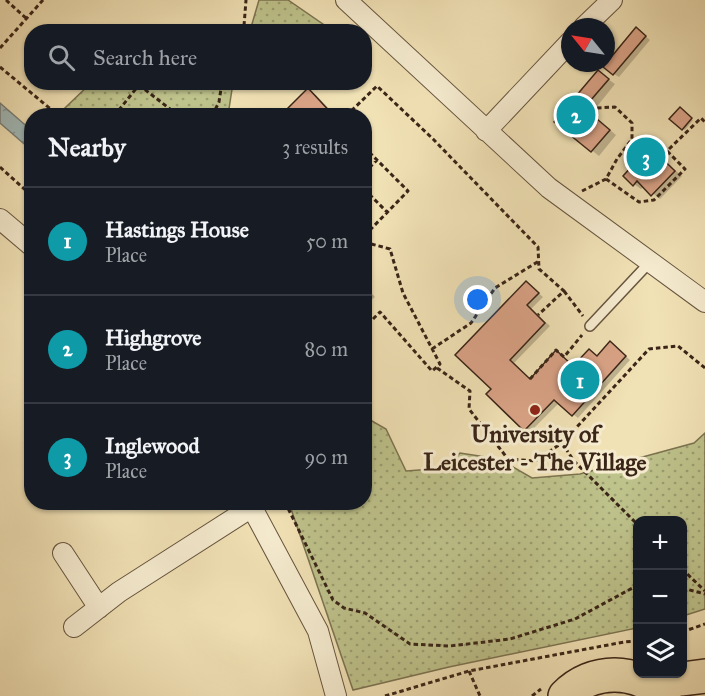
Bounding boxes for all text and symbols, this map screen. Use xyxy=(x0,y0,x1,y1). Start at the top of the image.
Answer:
north arrow xyxy=(561,18,615,72)
search box xyxy=(24,24,372,90)
icon: search xyxy=(45,41,78,74)
text: Search here xyxy=(93,44,197,71)
pin: 2 xyxy=(556,92,596,138)
text: Nearby xyxy=(48,131,126,163)
pin: 3 xyxy=(626,134,666,180)
text: 3 results xyxy=(282,135,348,159)
text: Hastings House xyxy=(105,216,249,243)
text: 1 xyxy=(64,229,71,253)
text: 50 m xyxy=(306,229,348,253)
text: Place xyxy=(105,243,147,267)
your location xyxy=(463,285,492,314)
text: Highgrove xyxy=(105,324,202,351)
text: 2 xyxy=(63,337,72,361)
text: 80 m xyxy=(305,337,348,361)
text: Place xyxy=(105,351,147,375)
pin: 1 xyxy=(560,358,600,403)
marker: University of Leicester - The Village xyxy=(528,403,542,417)
place label: University of Leicester - The Village xyxy=(423,419,647,477)
text: Inglewood xyxy=(105,432,199,459)
text: 3 xyxy=(64,445,72,469)
text: 90 m xyxy=(305,445,348,469)
text: Place xyxy=(105,459,147,483)
map controls xyxy=(633,516,687,678)
button: + xyxy=(633,516,687,570)
button: − xyxy=(633,570,687,624)
button: layers xyxy=(633,624,687,678)

